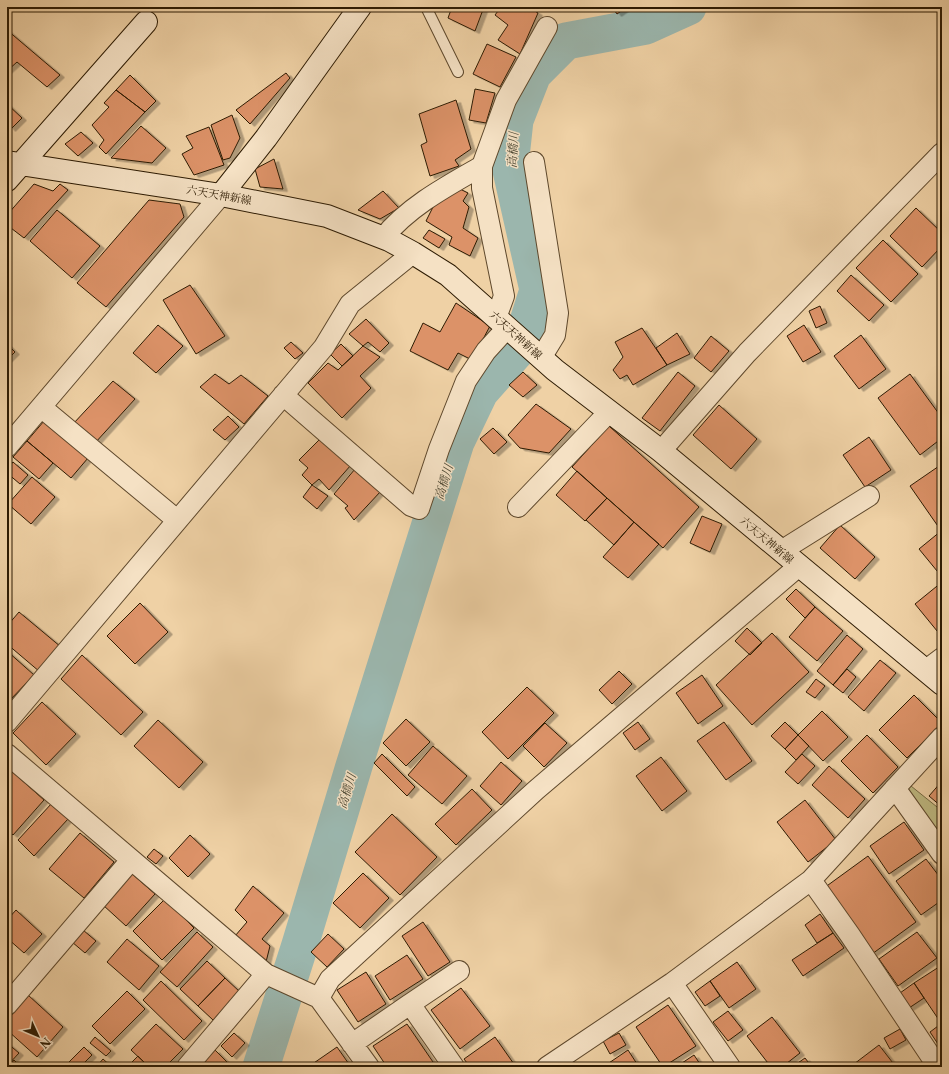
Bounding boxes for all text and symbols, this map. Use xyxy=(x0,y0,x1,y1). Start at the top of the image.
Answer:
water label: 高橋川 xyxy=(504,130,521,168)
street label: 六天天神新線 xyxy=(185,182,253,208)
street label: 六天天神新線 xyxy=(487,308,545,362)
water label: 高橋川 xyxy=(431,461,457,501)
street label: 六天天神新線 xyxy=(737,513,797,567)
water label: 高橋川 xyxy=(334,770,360,810)
north arrow xyxy=(18,1016,58,1056)
text: N xyxy=(37,1035,54,1052)

